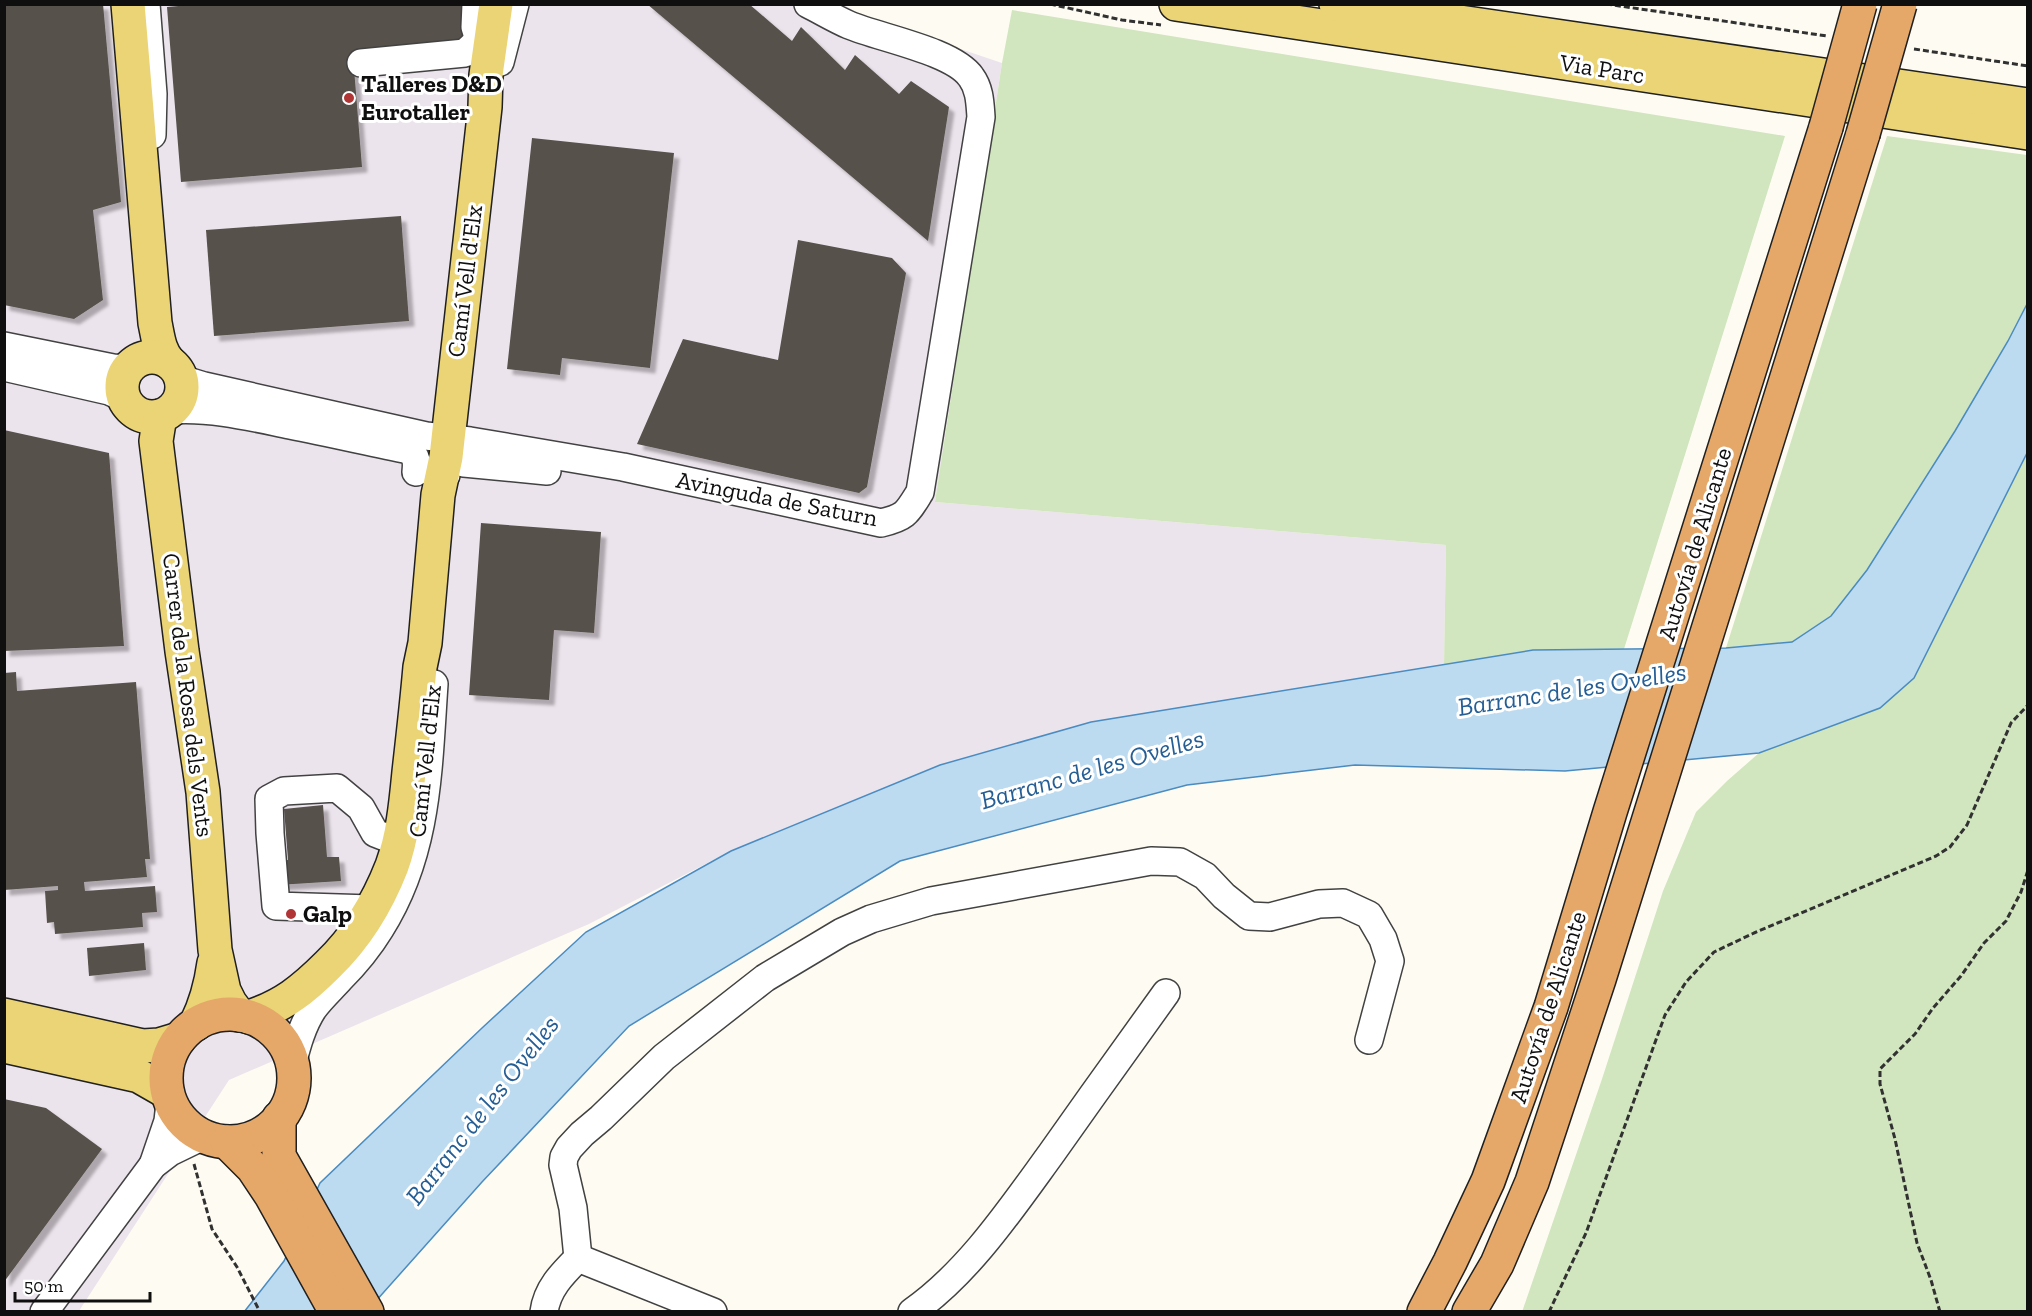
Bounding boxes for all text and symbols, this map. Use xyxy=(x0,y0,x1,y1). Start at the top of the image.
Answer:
street label: Via Parc xyxy=(1557,47,1646,89)
place label: Talleres D&D Eurotaller xyxy=(361,69,502,126)
marker: Talleres D&D Eurotaller xyxy=(342,91,356,105)
street label: Camí Vell d'Elx xyxy=(441,203,488,359)
street label: Autovía de Alicante xyxy=(1651,444,1738,644)
street label: Avinguda de Saturn xyxy=(674,465,880,532)
street label: Carrer de la Rosa dels Vents xyxy=(157,551,220,839)
water label: Barranc de les Ovelles xyxy=(1455,655,1689,723)
street label: Camí Vell d'Elx xyxy=(402,683,447,839)
water label: Barranc de les Ovelles xyxy=(976,722,1208,816)
place label: Galp xyxy=(303,899,352,928)
marker: Galp xyxy=(284,907,298,921)
street label: Autovía de Alicante xyxy=(1503,907,1592,1106)
water label: Barranc de les Ovelles xyxy=(398,1009,566,1211)
scale bar xyxy=(15,1265,150,1303)
text: 50 m xyxy=(24,1275,64,1297)

